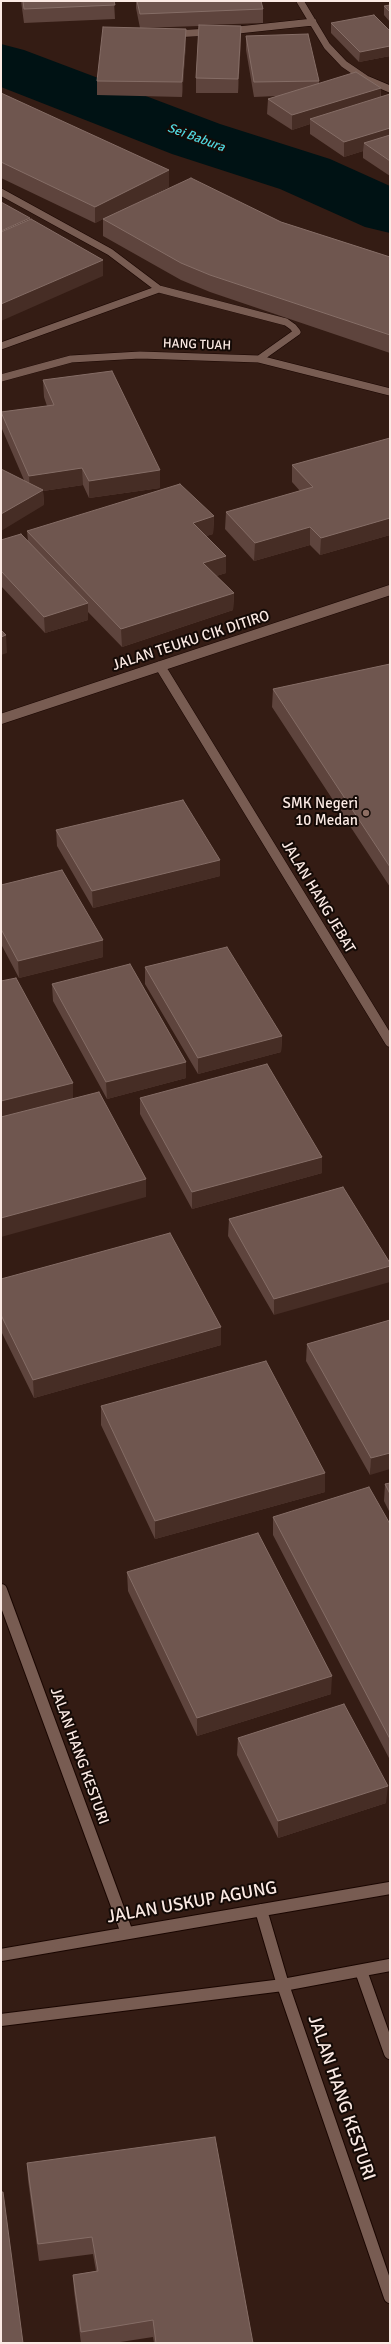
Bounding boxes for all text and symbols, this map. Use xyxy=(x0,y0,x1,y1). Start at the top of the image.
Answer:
water label: Sei Babura xyxy=(165,120,227,156)
street label: HANG TUAH xyxy=(163,336,231,354)
street label: JALAN TEUKU CIK DITIRO xyxy=(110,607,272,675)
place label: SMK Negeri 10 Medan xyxy=(283,795,358,830)
marker: SMK Negeri 10 Medan xyxy=(361,808,371,818)
street label: JALAN HANG JEBAT xyxy=(277,837,359,957)
street label: JALAN HANG KESTURI xyxy=(46,1685,112,1827)
street label: JALAN USKUP AGUNG xyxy=(105,1877,279,1929)
street label: JALAN HANG KESTURI xyxy=(303,2012,379,2184)

